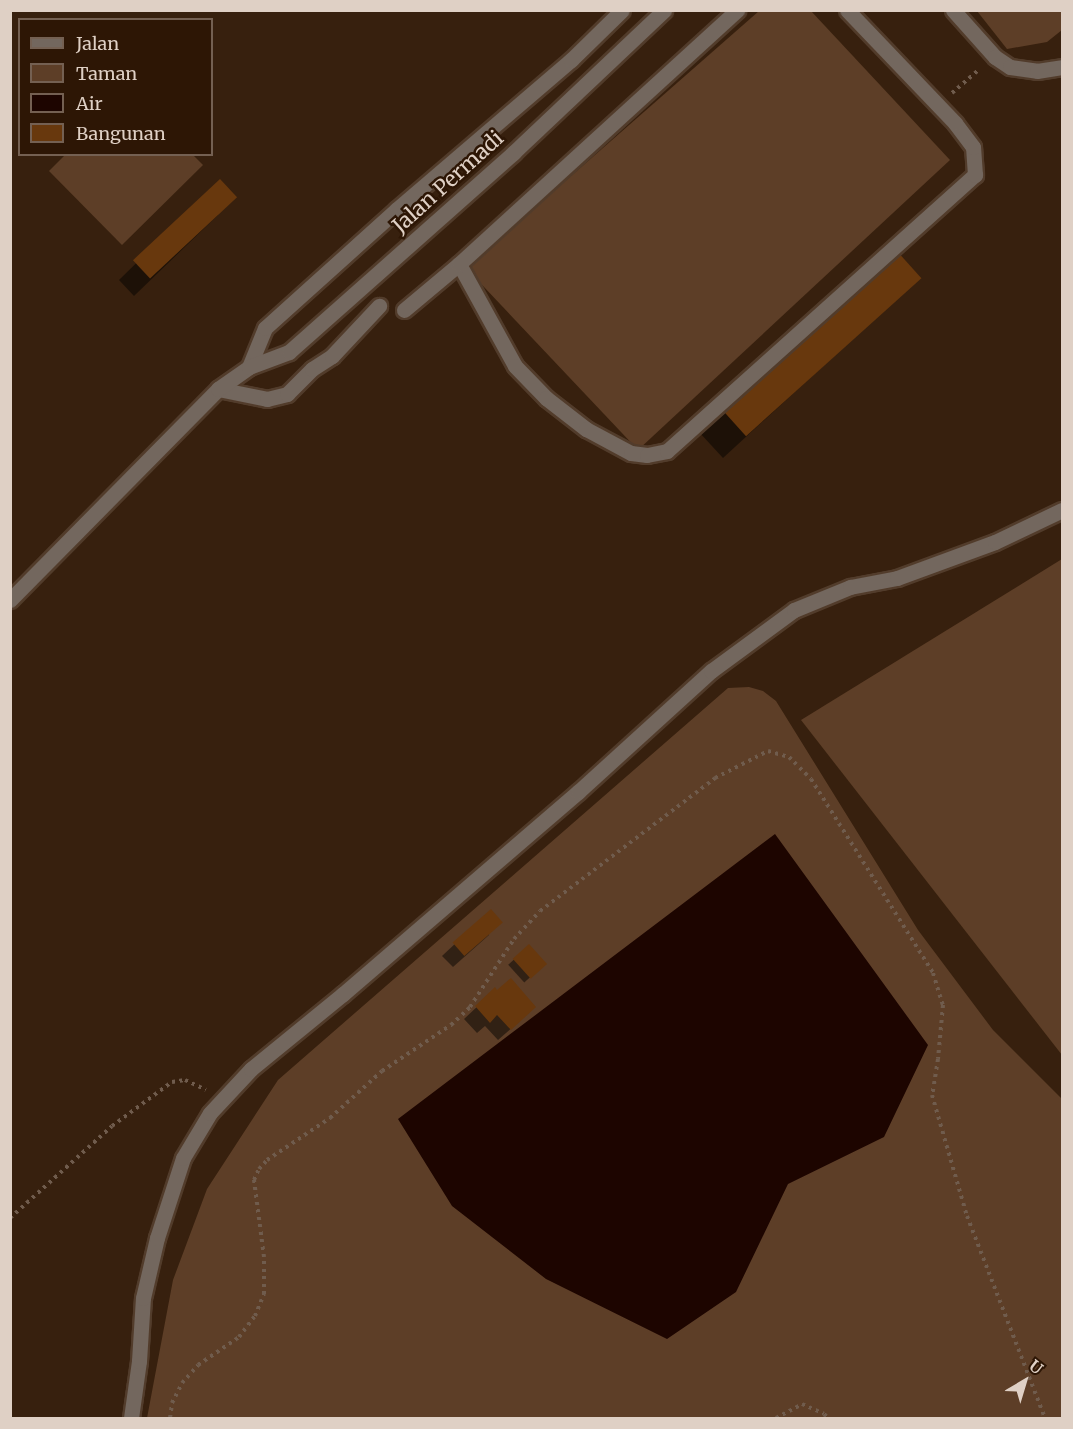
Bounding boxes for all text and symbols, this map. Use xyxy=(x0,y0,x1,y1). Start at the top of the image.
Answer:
legend xyxy=(18,18,213,156)
text: Jalan xyxy=(76,32,119,55)
text: Taman xyxy=(76,62,137,85)
text: Air xyxy=(76,92,103,115)
text: Bangunan xyxy=(76,122,166,145)
street label: Jalan Permadi xyxy=(387,126,509,238)
north arrow xyxy=(995,1351,1055,1411)
text: U xyxy=(1025,1355,1047,1378)

